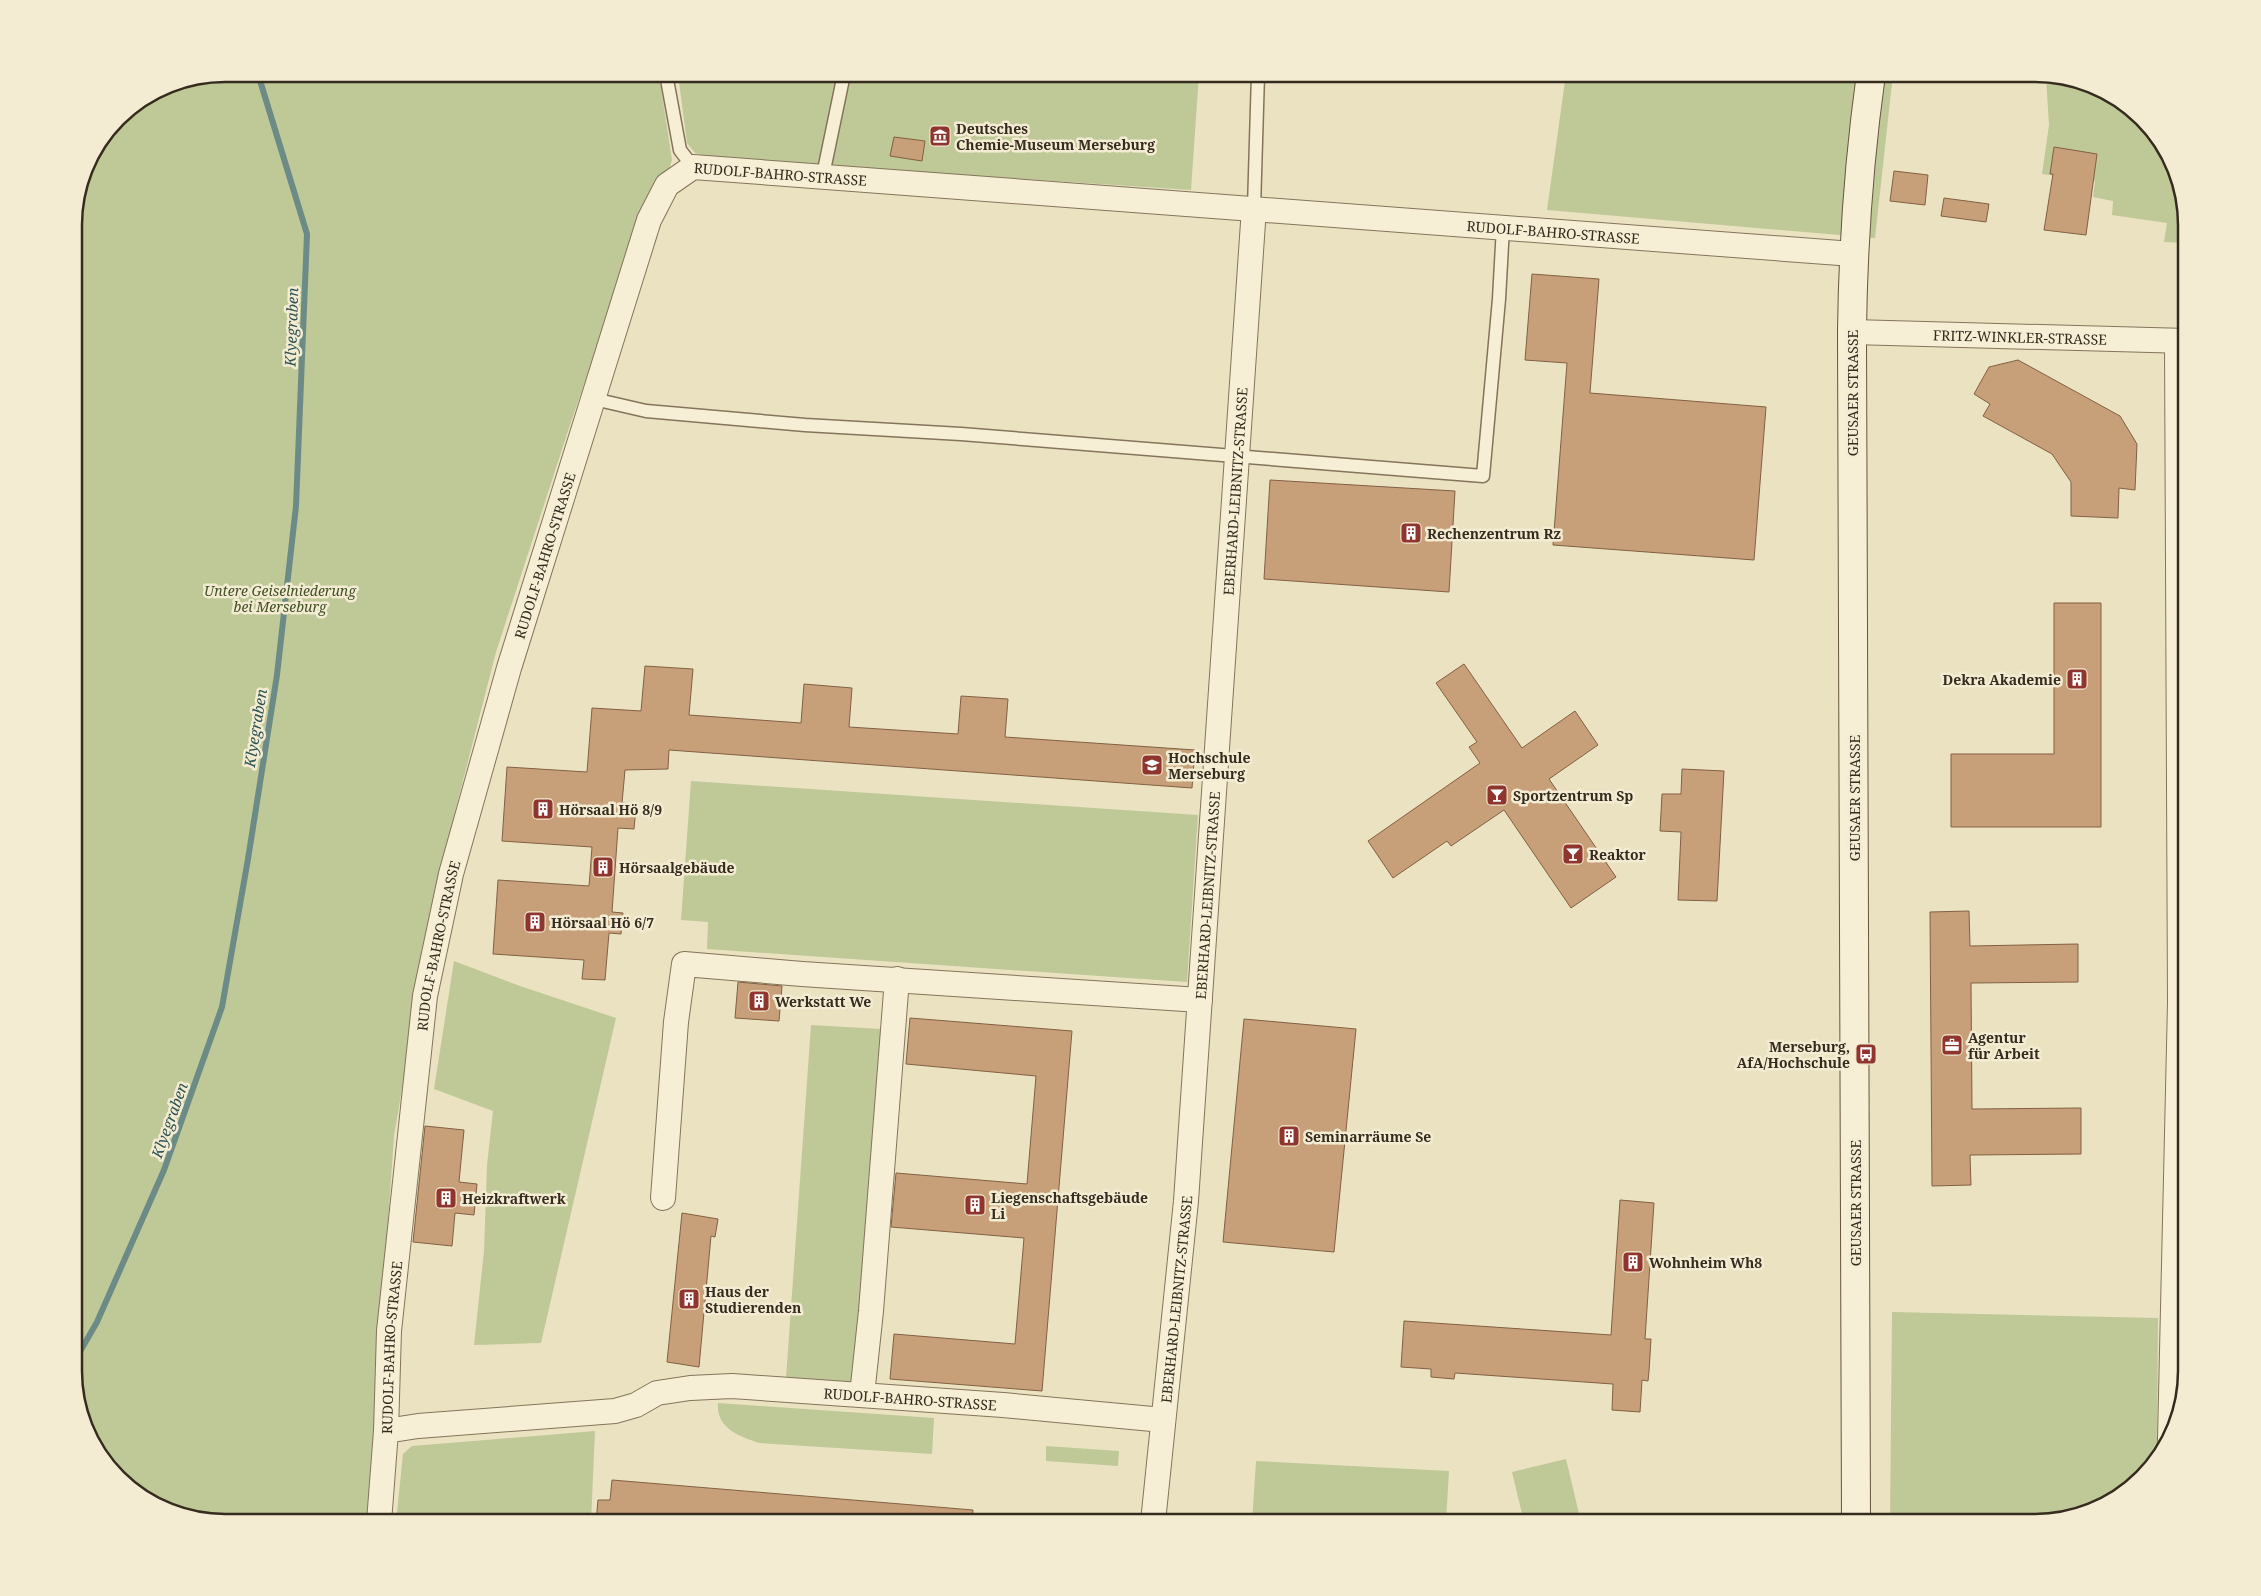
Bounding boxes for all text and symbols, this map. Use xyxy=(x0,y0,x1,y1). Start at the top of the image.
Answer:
place label: Deutsches Chemie-Museum Merseburg xyxy=(956,119,1155,154)
museum icon: Deutsches Chemie-Museum Merseburg xyxy=(928,124,952,148)
street label: RUDOLF-BAHRO-STRASSE xyxy=(693,158,868,190)
street label: RUDOLF-BAHRO-STRASSE xyxy=(1466,216,1641,248)
water label: Klyegraben xyxy=(280,287,302,368)
street label: FRITZ-WINKLER-STRASSE xyxy=(1933,325,2107,348)
street label: GEUSAER STRASSE xyxy=(1843,330,1862,456)
street label: EBERHARD-LEIBNITZ-STRASSE xyxy=(1218,387,1251,596)
street label: RUDOLF-BAHRO-STRASSE xyxy=(509,469,579,641)
building icon: Rechenzentrum Rz xyxy=(1399,521,1423,545)
place label: Rechenzentrum Rz xyxy=(1427,524,1561,543)
park label: Untere Geiselniederung bei Merseburg xyxy=(204,581,357,616)
building icon: Dekra Akademie xyxy=(2065,667,2089,691)
place label: Dekra Akademie xyxy=(1943,670,2061,689)
water label: Klyegraben xyxy=(239,687,271,770)
street label: GEUSAER STRASSE xyxy=(1845,735,1864,861)
place label: Hochschule Merseburg xyxy=(1168,748,1251,783)
school or university icon: Hochschule Merseburg xyxy=(1140,753,1164,777)
bar icon: Sportzentrum Sp xyxy=(1485,783,1509,807)
place label: Sportzentrum Sp xyxy=(1513,786,1633,805)
street label: EBERHARD-LEIBNITZ-STRASSE xyxy=(1190,791,1224,1000)
building icon: Hörsaal Hö 8/9 xyxy=(531,797,555,821)
place label: Hörsaal Hö 8/9 xyxy=(559,800,662,819)
bar icon: Reaktor xyxy=(1561,842,1585,866)
place label: Reaktor xyxy=(1589,845,1647,864)
building icon: Hörsaalgebäude xyxy=(591,855,615,879)
street label: RUDOLF-BAHRO-STRASSE xyxy=(412,858,464,1032)
place label: Hörsaalgebäude xyxy=(619,858,735,877)
building icon: Hörsaal Hö 6/7 xyxy=(523,910,547,934)
place label: Hörsaal Hö 6/7 xyxy=(551,913,654,932)
building icon: Werkstatt We xyxy=(747,989,771,1013)
place label: Werkstatt We xyxy=(775,992,871,1011)
place label: Agentur für Arbeit xyxy=(1968,1028,2040,1063)
office icon: Agentur für Arbeit xyxy=(1940,1033,1964,1057)
place label: Merseburg, AfA/Hochschule xyxy=(1737,1037,1850,1072)
bus stop icon: Merseburg, AfA/Hochschule xyxy=(1854,1042,1878,1066)
water label: Klyegraben xyxy=(146,1079,192,1161)
building icon: Seminarräume Se xyxy=(1277,1124,1301,1148)
place label: Seminarräume Se xyxy=(1305,1127,1431,1146)
street label: GEUSAER STRASSE xyxy=(1846,1140,1865,1266)
building icon: Heizkraftwerk xyxy=(434,1186,458,1210)
place label: Liegenschaftsgebäude Li xyxy=(991,1188,1148,1223)
place label: Heizkraftwerk xyxy=(462,1189,566,1208)
building icon: Liegenschaftsgebäude Li xyxy=(963,1193,987,1217)
street label: EBERHARD-LEIBNITZ-STRASSE xyxy=(1156,1195,1196,1404)
building icon: Wohnheim Wh8 xyxy=(1621,1250,1645,1274)
place label: Wohnheim Wh8 xyxy=(1649,1253,1762,1272)
street label: RUDOLF-BAHRO-STRASSE xyxy=(376,1260,406,1434)
place label: Haus der Studierenden xyxy=(705,1282,801,1317)
building icon: Haus der Studierenden xyxy=(677,1287,701,1311)
street label: RUDOLF-BAHRO-STRASSE xyxy=(823,1383,998,1414)

